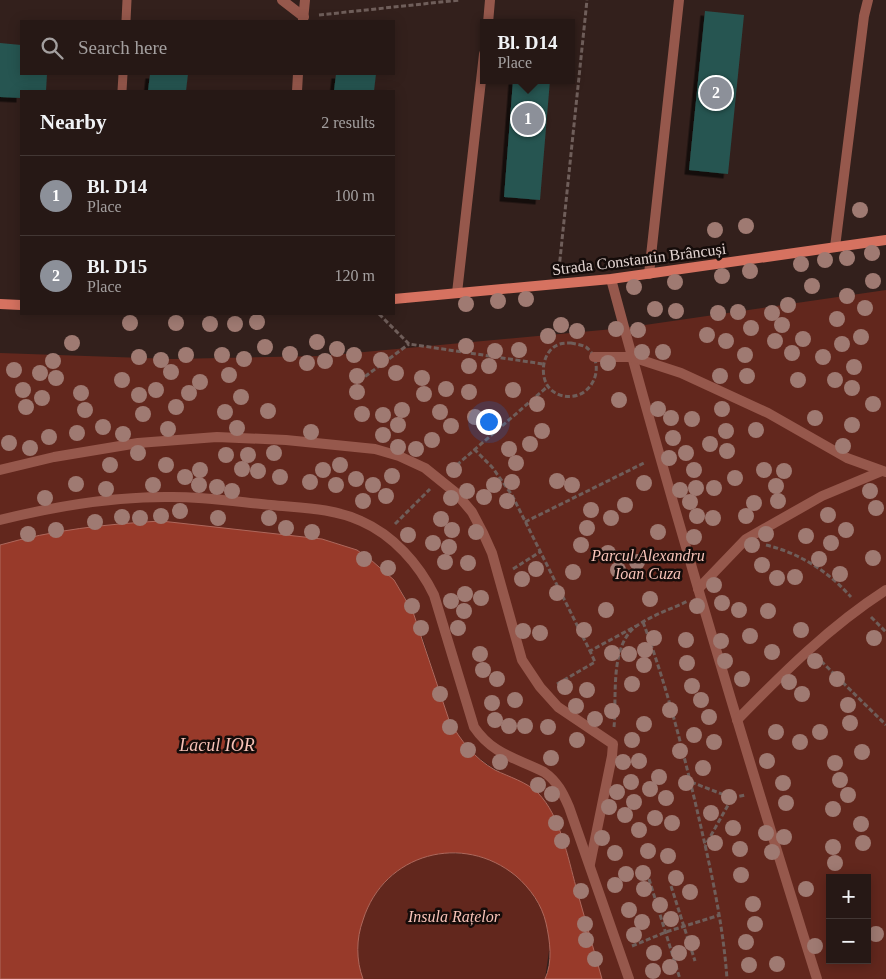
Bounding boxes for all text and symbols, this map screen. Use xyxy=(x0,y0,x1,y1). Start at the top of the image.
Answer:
popup xyxy=(480,19,575,84)
search box xyxy=(20,20,395,75)
text: Bl. D14 xyxy=(497,32,558,53)
icon: search xyxy=(38,34,66,62)
text: Search here xyxy=(78,37,167,58)
text: Place xyxy=(497,54,532,71)
pin: 2 xyxy=(700,74,732,112)
pin: 1 xyxy=(512,100,544,138)
text: Nearby xyxy=(40,110,107,134)
text: 2 results xyxy=(321,114,375,131)
text: Bl. D14 xyxy=(87,176,147,197)
text: 1 xyxy=(52,187,60,204)
text: 100 m xyxy=(335,187,375,204)
text: Place xyxy=(87,198,122,215)
street label: Strada Constantin Brâncuși xyxy=(551,240,728,279)
text: Bl. D15 xyxy=(87,256,147,277)
text: 2 xyxy=(52,267,60,284)
text: 120 m xyxy=(335,267,375,284)
text: Place xyxy=(87,278,122,295)
your location xyxy=(476,409,502,435)
park label: Parcul Alexandru Ioan Cuza xyxy=(590,547,705,582)
water label: Lacul IOR xyxy=(178,735,255,755)
map controls xyxy=(826,874,871,964)
button: + xyxy=(826,874,871,919)
park label: Insula Rațelor xyxy=(407,908,501,926)
button: − xyxy=(826,919,871,964)

